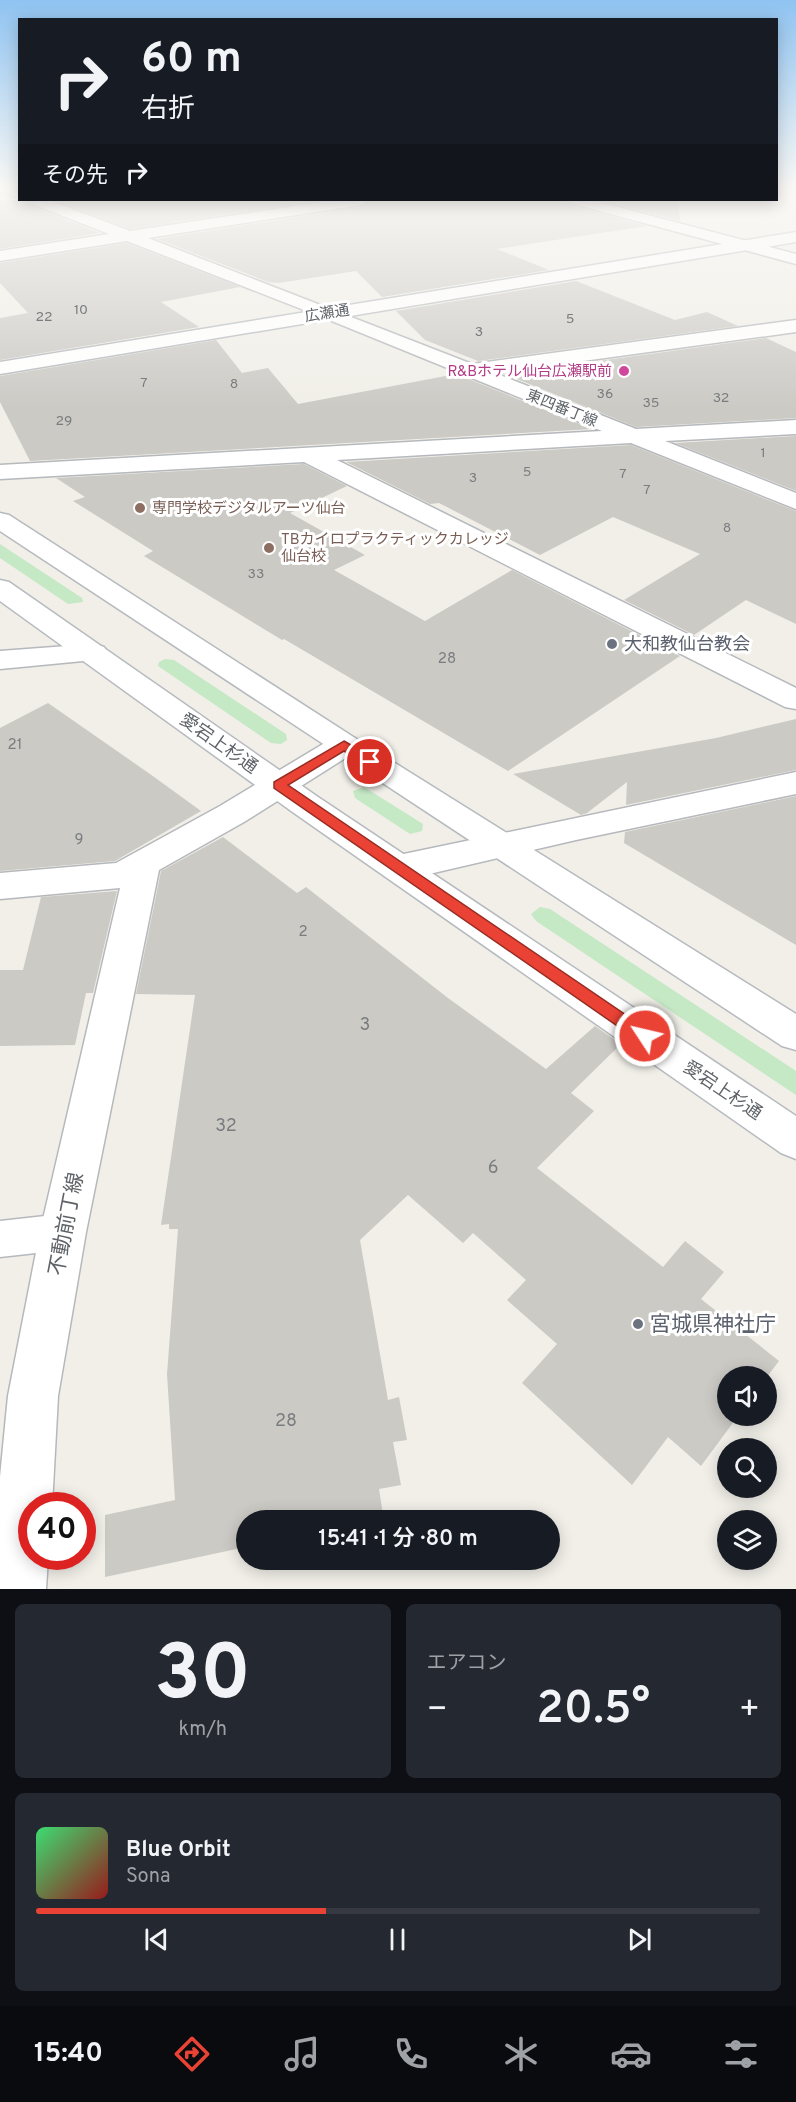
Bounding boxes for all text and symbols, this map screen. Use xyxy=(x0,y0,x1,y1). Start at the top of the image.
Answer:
text: 60 m xyxy=(141,34,242,87)
icon: right xyxy=(42,42,120,120)
text: 右折 xyxy=(141,93,195,127)
icon: right xyxy=(120,156,153,189)
text: その先 xyxy=(42,163,108,190)
house number: 10 xyxy=(74,302,88,319)
street label: 広瀬通 xyxy=(304,302,351,327)
house number: 22 xyxy=(35,309,53,326)
house number: 5 xyxy=(566,311,574,328)
house number: 3 xyxy=(475,324,483,341)
place label: R&Bホテル仙台広瀬駅前 xyxy=(448,363,612,382)
marker: R&Bホテル仙台広瀬駅前 xyxy=(617,364,631,378)
house number: 7 xyxy=(140,375,148,392)
house number: 8 xyxy=(230,376,238,393)
house number: 36 xyxy=(597,386,613,403)
street label: 東四番丁線 xyxy=(523,387,600,432)
house number: 32 xyxy=(713,390,729,407)
house number: 35 xyxy=(642,395,660,412)
house number: 29 xyxy=(56,413,72,430)
house number: 1 xyxy=(760,445,766,462)
house number: 5 xyxy=(523,464,531,481)
house number: 7 xyxy=(619,466,627,483)
house number: 3 xyxy=(469,470,477,487)
house number: 7 xyxy=(643,482,651,499)
place label: 専門学校デジタルアーツ仙台 xyxy=(152,500,346,519)
marker: 専門学校デジタルアーツ仙台 xyxy=(133,501,147,515)
house number: 8 xyxy=(723,520,731,537)
place label: TBカイロプラクティックカレッジ 仙台校 xyxy=(281,531,509,567)
marker: TBカイロプラクティックカレッジ 仙台校 xyxy=(262,541,276,555)
house number: 33 xyxy=(248,566,264,583)
place label: 大和教仙台教会 xyxy=(624,634,750,657)
marker: 大和教仙台教会 xyxy=(605,637,619,651)
house number: 28 xyxy=(438,650,456,669)
street label: 愛宕上杉通 xyxy=(175,709,262,779)
house number: 21 xyxy=(8,736,22,755)
pin xyxy=(344,736,395,787)
icon: arrive xyxy=(353,745,386,778)
house number: 9 xyxy=(75,831,83,850)
house number: 2 xyxy=(298,923,308,942)
position arrow xyxy=(613,1004,677,1068)
house number: 3 xyxy=(360,1014,370,1037)
street label: 愛宕上杉通 xyxy=(678,1057,766,1126)
house number: 32 xyxy=(215,1115,237,1138)
house number: 6 xyxy=(488,1157,498,1180)
street label: 不動前丁線 xyxy=(44,1170,91,1278)
place label: 宮城県神社庁 xyxy=(650,1312,776,1339)
marker: 宮城県神社庁 xyxy=(631,1317,645,1331)
map controls xyxy=(717,1366,777,1570)
button: sound xyxy=(717,1366,777,1426)
house number: 28 xyxy=(275,1410,297,1433)
button: search xyxy=(717,1438,777,1498)
speed limit sign: 40 xyxy=(18,1492,96,1570)
button: layers xyxy=(717,1510,777,1570)
text: 15:41 · 1 分 · 80 m xyxy=(318,1526,478,1553)
text: 30 xyxy=(154,1628,251,1727)
text: エアコン xyxy=(427,1651,507,1677)
text: 20.5° xyxy=(536,1682,650,1739)
text: − xyxy=(427,1690,448,1732)
text: + xyxy=(739,1690,760,1732)
text: km/h xyxy=(178,1717,227,1743)
text: Blue Orbit xyxy=(126,1837,231,1864)
text: Sona xyxy=(126,1864,171,1890)
icon: previous xyxy=(140,1923,173,1956)
icon: pause xyxy=(381,1923,414,1956)
icon: next xyxy=(623,1923,656,1956)
icon: directions xyxy=(171,2033,213,2075)
icon: music xyxy=(281,2033,323,2075)
icon: phone xyxy=(390,2033,432,2075)
icon: climate xyxy=(500,2033,542,2075)
icon: car xyxy=(610,2033,652,2075)
icon: filters xyxy=(720,2033,762,2075)
text: 15:40 xyxy=(34,2037,103,2071)

